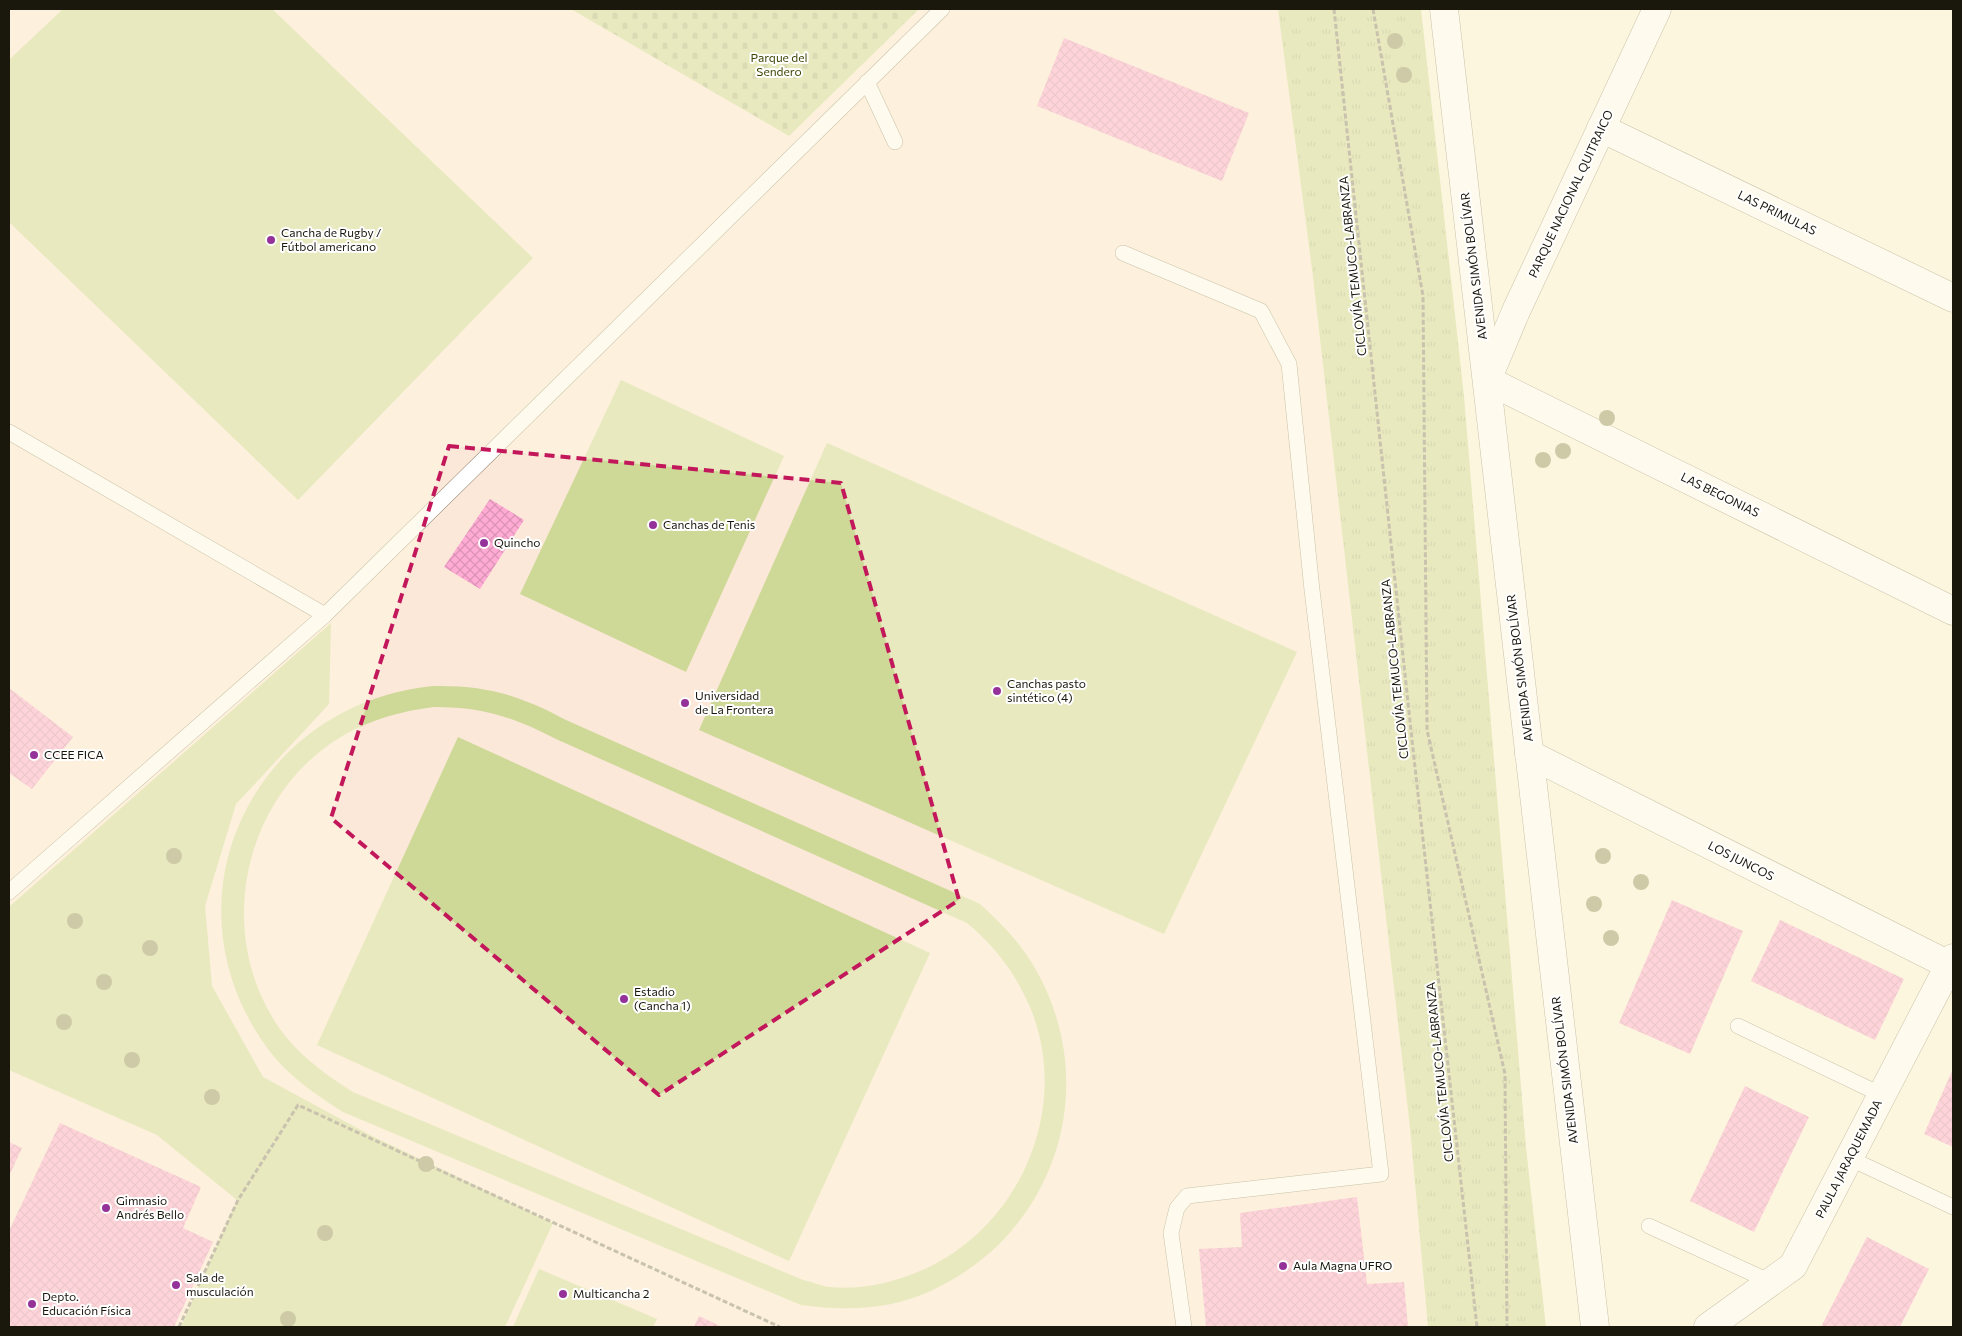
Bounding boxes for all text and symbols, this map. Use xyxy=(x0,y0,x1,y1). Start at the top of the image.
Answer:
park label: Parque del Sendero xyxy=(750,50,808,78)
street label: PARQUE NACIONAL QUITRAICO xyxy=(1525,107,1615,280)
street label: CICLOVÍA TEMUCO-LABRANZA xyxy=(1336,175,1368,357)
street label: LAS PRIMULAS xyxy=(1736,187,1819,237)
street label: AVENIDA SIMÓN BOLÍVAR xyxy=(1457,192,1489,341)
place label: Cancha de Rugby / Fútbol americano xyxy=(281,225,381,253)
marker: Cancha de Rugby / Fútbol americano xyxy=(265,234,277,246)
street label: LAS BEGONIAS xyxy=(1679,469,1762,519)
place label: Canchas de Tenis xyxy=(663,517,755,531)
marker: Canchas de Tenis xyxy=(647,519,659,531)
place label: Quincho xyxy=(494,535,540,549)
marker: Quincho xyxy=(478,537,490,549)
street label: CICLOVÍA TEMUCO-LABRANZA xyxy=(1378,578,1410,760)
street label: AVENIDA SIMÓN BOLÍVAR xyxy=(1503,594,1535,743)
place label: Canchas pasto sintético (4) xyxy=(1007,676,1086,704)
marker: Canchas pasto sintético (4) xyxy=(991,685,1003,697)
place label: Universidad de La Frontera xyxy=(695,688,773,716)
marker: Universidad de La Frontera xyxy=(679,697,691,709)
place label: CCEE FICA xyxy=(44,747,104,761)
marker: CCEE FICA xyxy=(28,749,40,761)
street label: LOS JUNCOS xyxy=(1706,837,1777,884)
street label: CICLOVÍA TEMUCO-LABRANZA xyxy=(1423,981,1455,1163)
place label: Estadio (Cancha 1) xyxy=(634,984,691,1012)
marker: Estadio (Cancha 1) xyxy=(618,993,630,1005)
street label: AVENIDA SIMÓN BOLÍVAR xyxy=(1548,996,1580,1145)
street label: PAULA JARAQUEMADA xyxy=(1812,1097,1885,1221)
place label: Gimnasio Andrés Bello xyxy=(116,1193,184,1221)
marker: Gimnasio Andrés Bello xyxy=(100,1202,112,1214)
place label: Aula Magna UFRO xyxy=(1293,1258,1393,1272)
marker: Aula Magna UFRO xyxy=(1277,1260,1289,1272)
place label: Sala de musculación xyxy=(186,1270,254,1298)
marker: Sala de musculación xyxy=(170,1279,182,1291)
place label: Multicancha 2 xyxy=(573,1286,650,1300)
marker: Multicancha 2 xyxy=(557,1288,569,1300)
place label: Depto. Educación Física xyxy=(42,1289,131,1317)
marker: Depto. Educación Física xyxy=(26,1298,38,1310)

